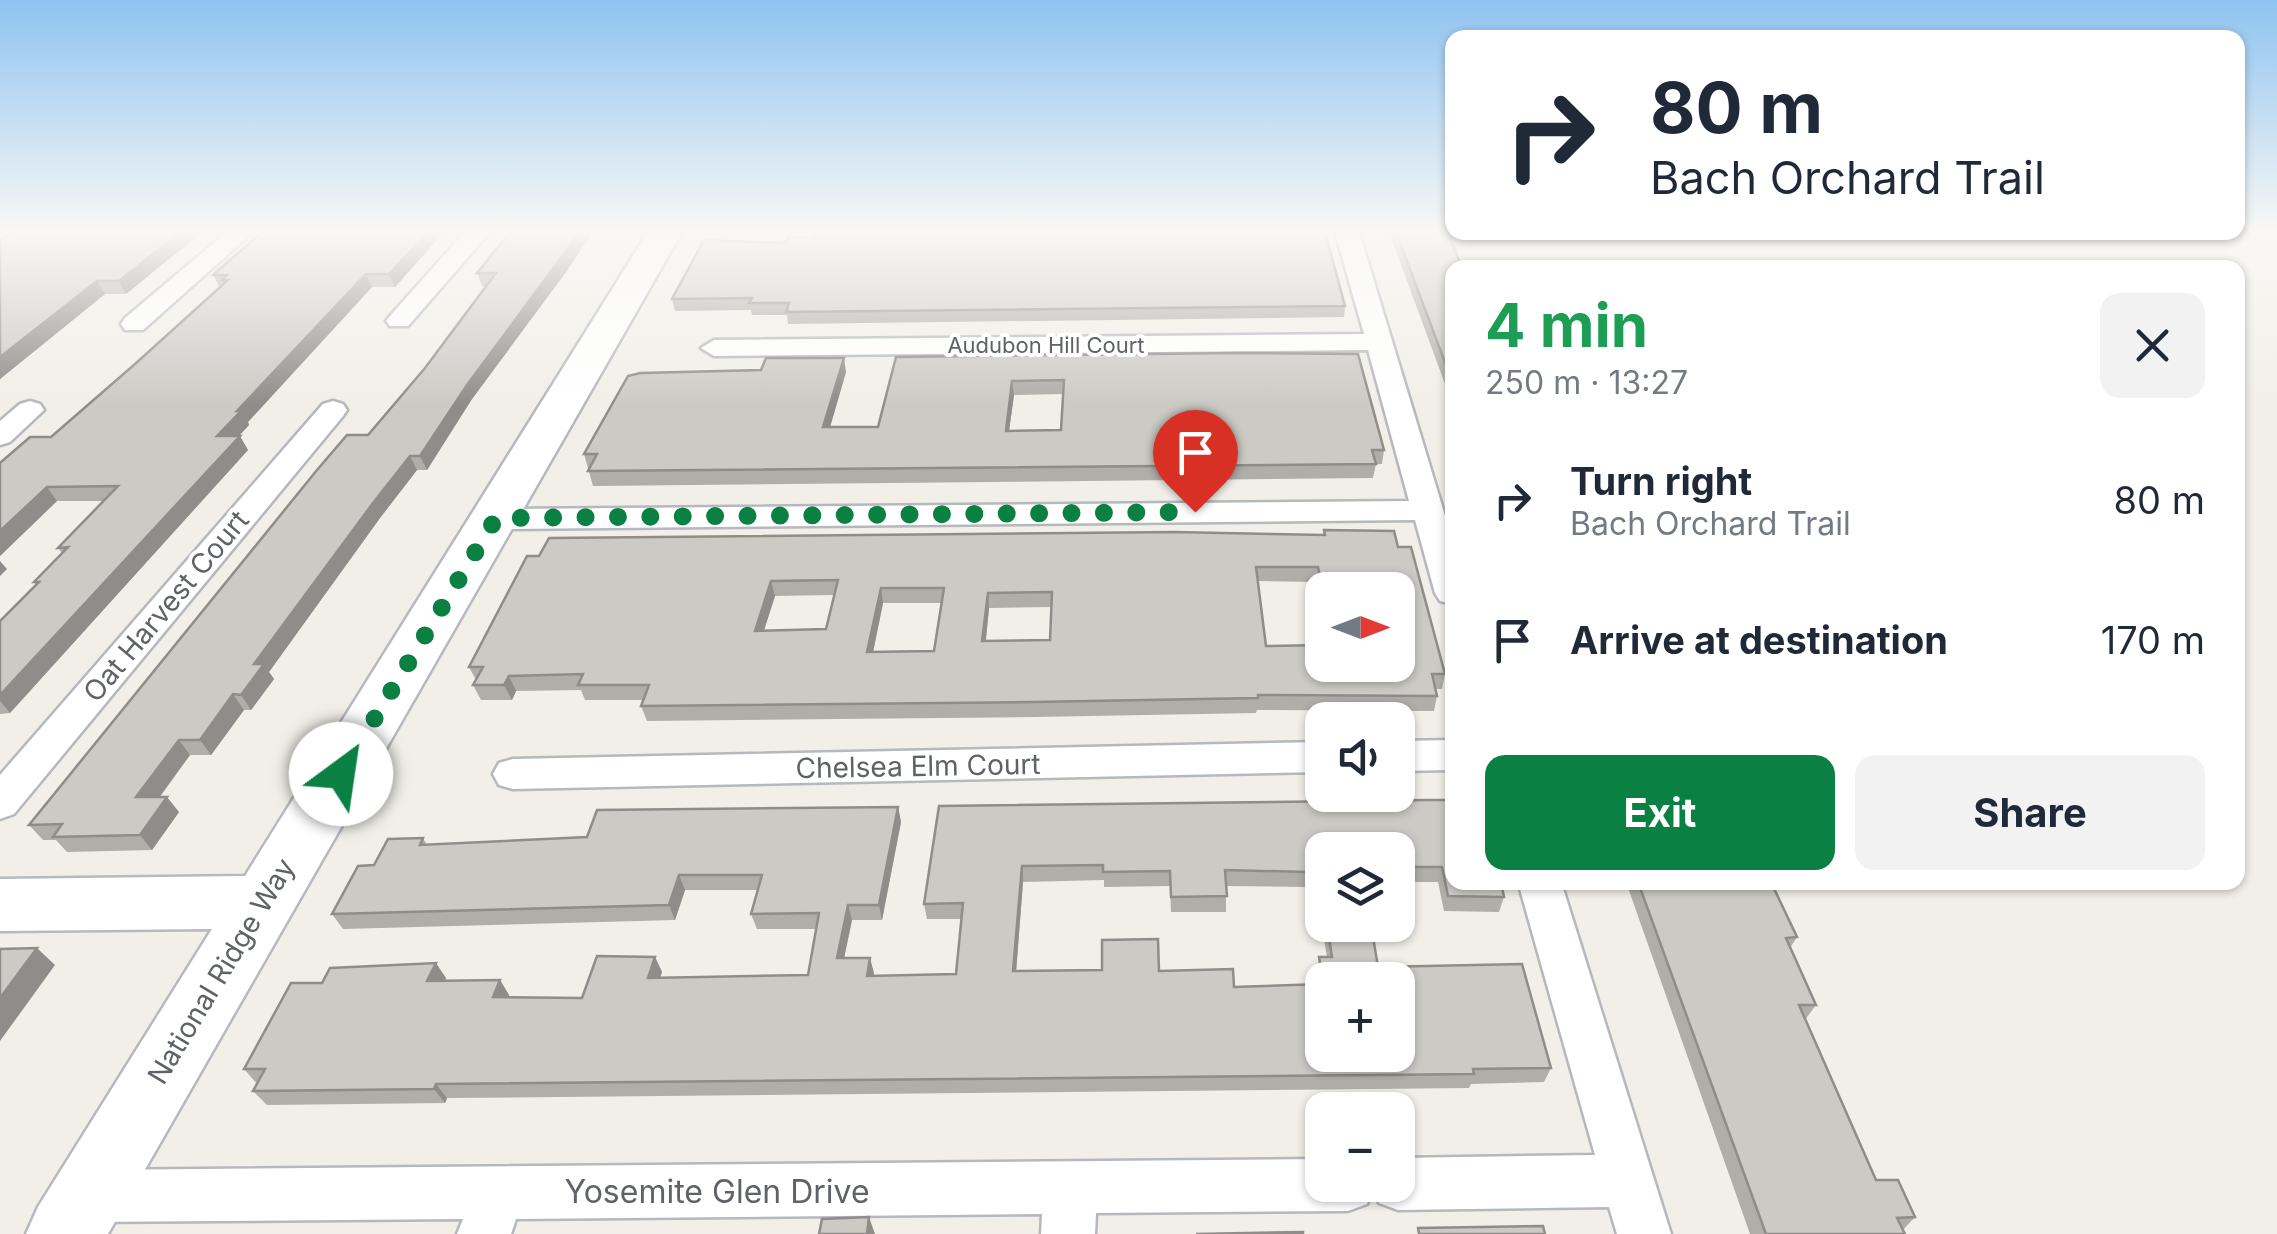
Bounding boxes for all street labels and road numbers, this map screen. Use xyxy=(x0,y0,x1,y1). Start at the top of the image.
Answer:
street label: Audubon Hill Court xyxy=(947,332,1145,358)
street label: Oat Harvest Court xyxy=(76,504,256,708)
street label: Chelsea Elm Court xyxy=(795,747,1041,785)
street label: National Ridge Way xyxy=(140,852,302,1090)
street label: Yosemite Glen Drive xyxy=(564,1172,870,1211)

